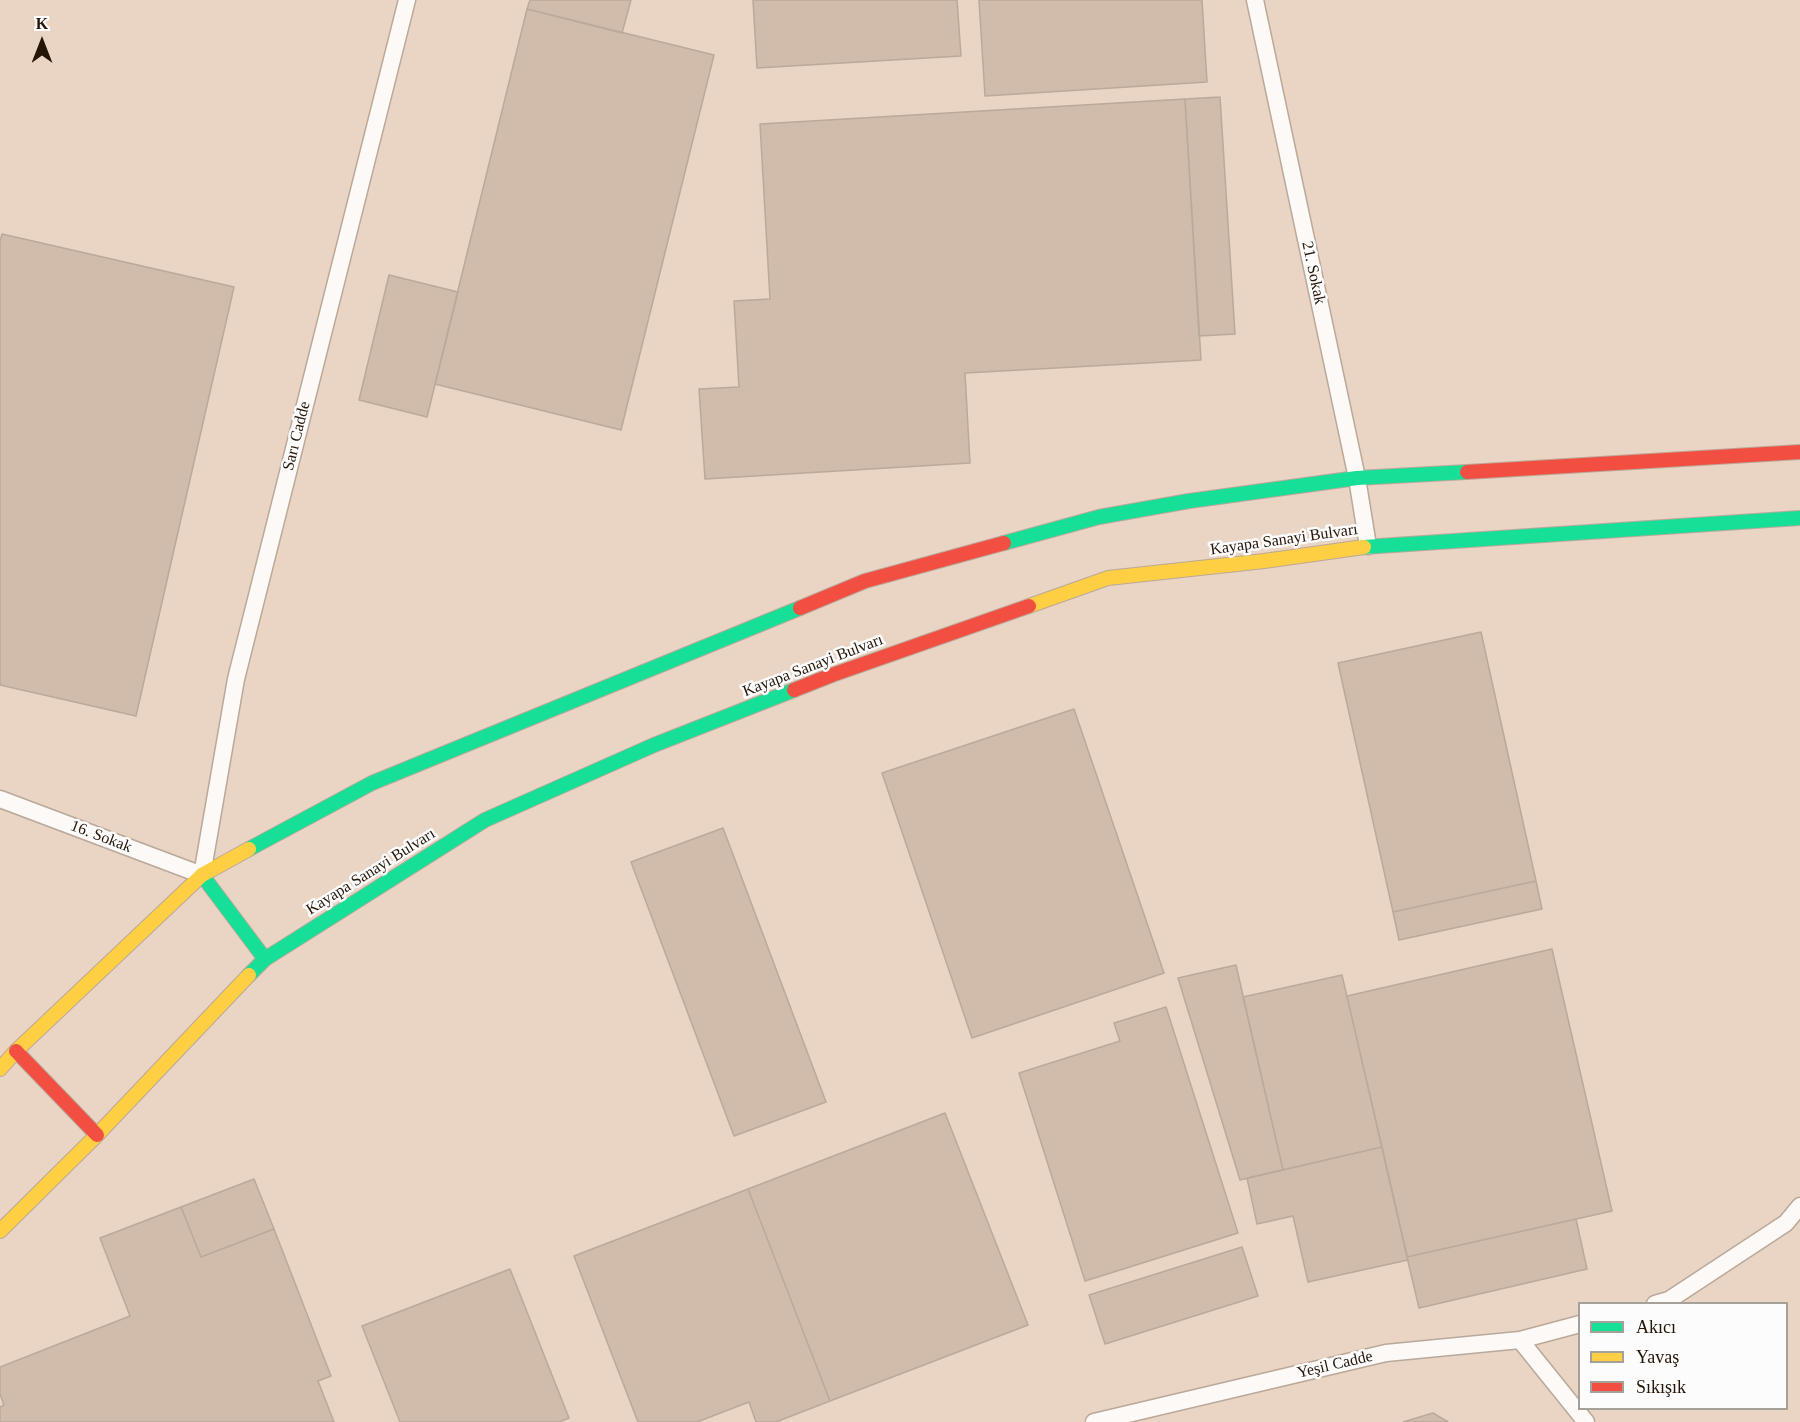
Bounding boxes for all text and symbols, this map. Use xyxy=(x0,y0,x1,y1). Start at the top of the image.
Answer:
north arrow xyxy=(12,12,72,72)
text: K xyxy=(36,15,48,32)
street label: 21. Sokak xyxy=(1297,240,1329,306)
street label: Sarı Cadde xyxy=(279,399,315,473)
street label: Kayapa Sanayi Bulvarı xyxy=(1209,520,1359,560)
street label: Kayapa Sanayi Bulvarı xyxy=(740,630,886,702)
street label: 16. Sokak xyxy=(68,817,134,857)
street label: Kayapa Sanayi Bulvarı xyxy=(303,825,439,919)
legend xyxy=(1578,1302,1788,1410)
text: Akıcı xyxy=(1636,1317,1676,1337)
street label: Yeşil Cadde xyxy=(1295,1347,1375,1383)
text: Yavaş xyxy=(1636,1347,1679,1367)
text: Sıkışık xyxy=(1636,1377,1686,1397)

